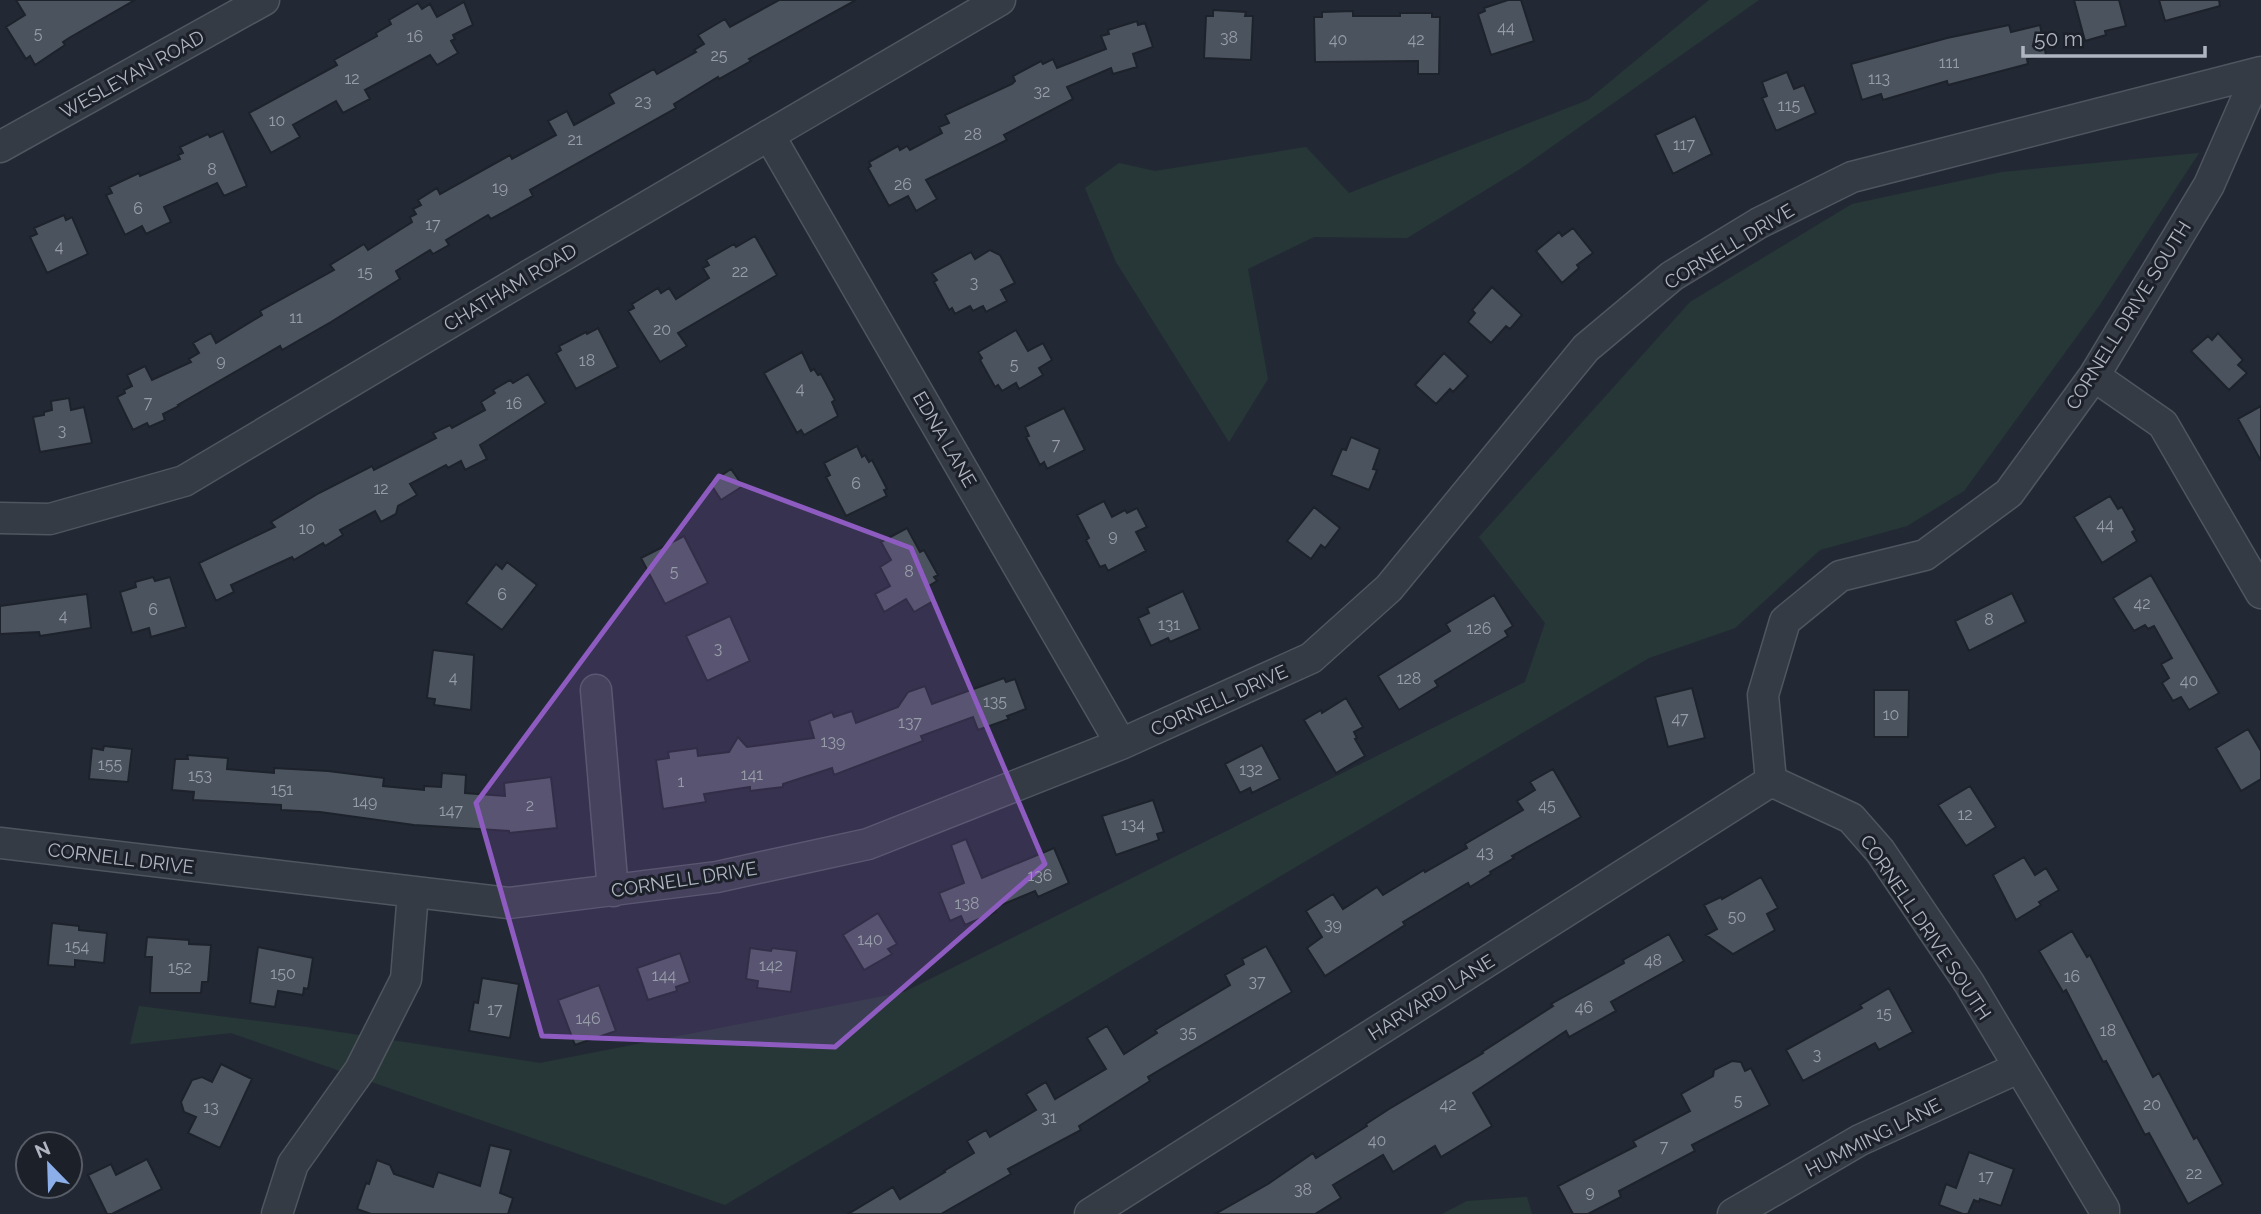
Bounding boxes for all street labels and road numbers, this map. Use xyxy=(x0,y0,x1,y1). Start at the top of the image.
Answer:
street label: WESLEYAN ROAD xyxy=(56,25,208,123)
street label: CORNELL DRIVE xyxy=(1660,199,1798,293)
street label: CORNELL DRIVE SOUTH xyxy=(2061,217,2195,413)
street label: CHATHAM ROAD xyxy=(440,239,580,335)
street label: EDNA LANE xyxy=(909,387,981,491)
street label: CORNELL DRIVE xyxy=(1147,660,1291,740)
street label: CORNELL DRIVE SOUTH xyxy=(1856,830,1996,1024)
street label: CORNELL DRIVE xyxy=(46,838,196,878)
street label: CORNELL DRIVE xyxy=(609,857,759,901)
street label: HARVARD LANE xyxy=(1364,949,1498,1045)
street label: HUMMING LANE xyxy=(1801,1093,1945,1181)

